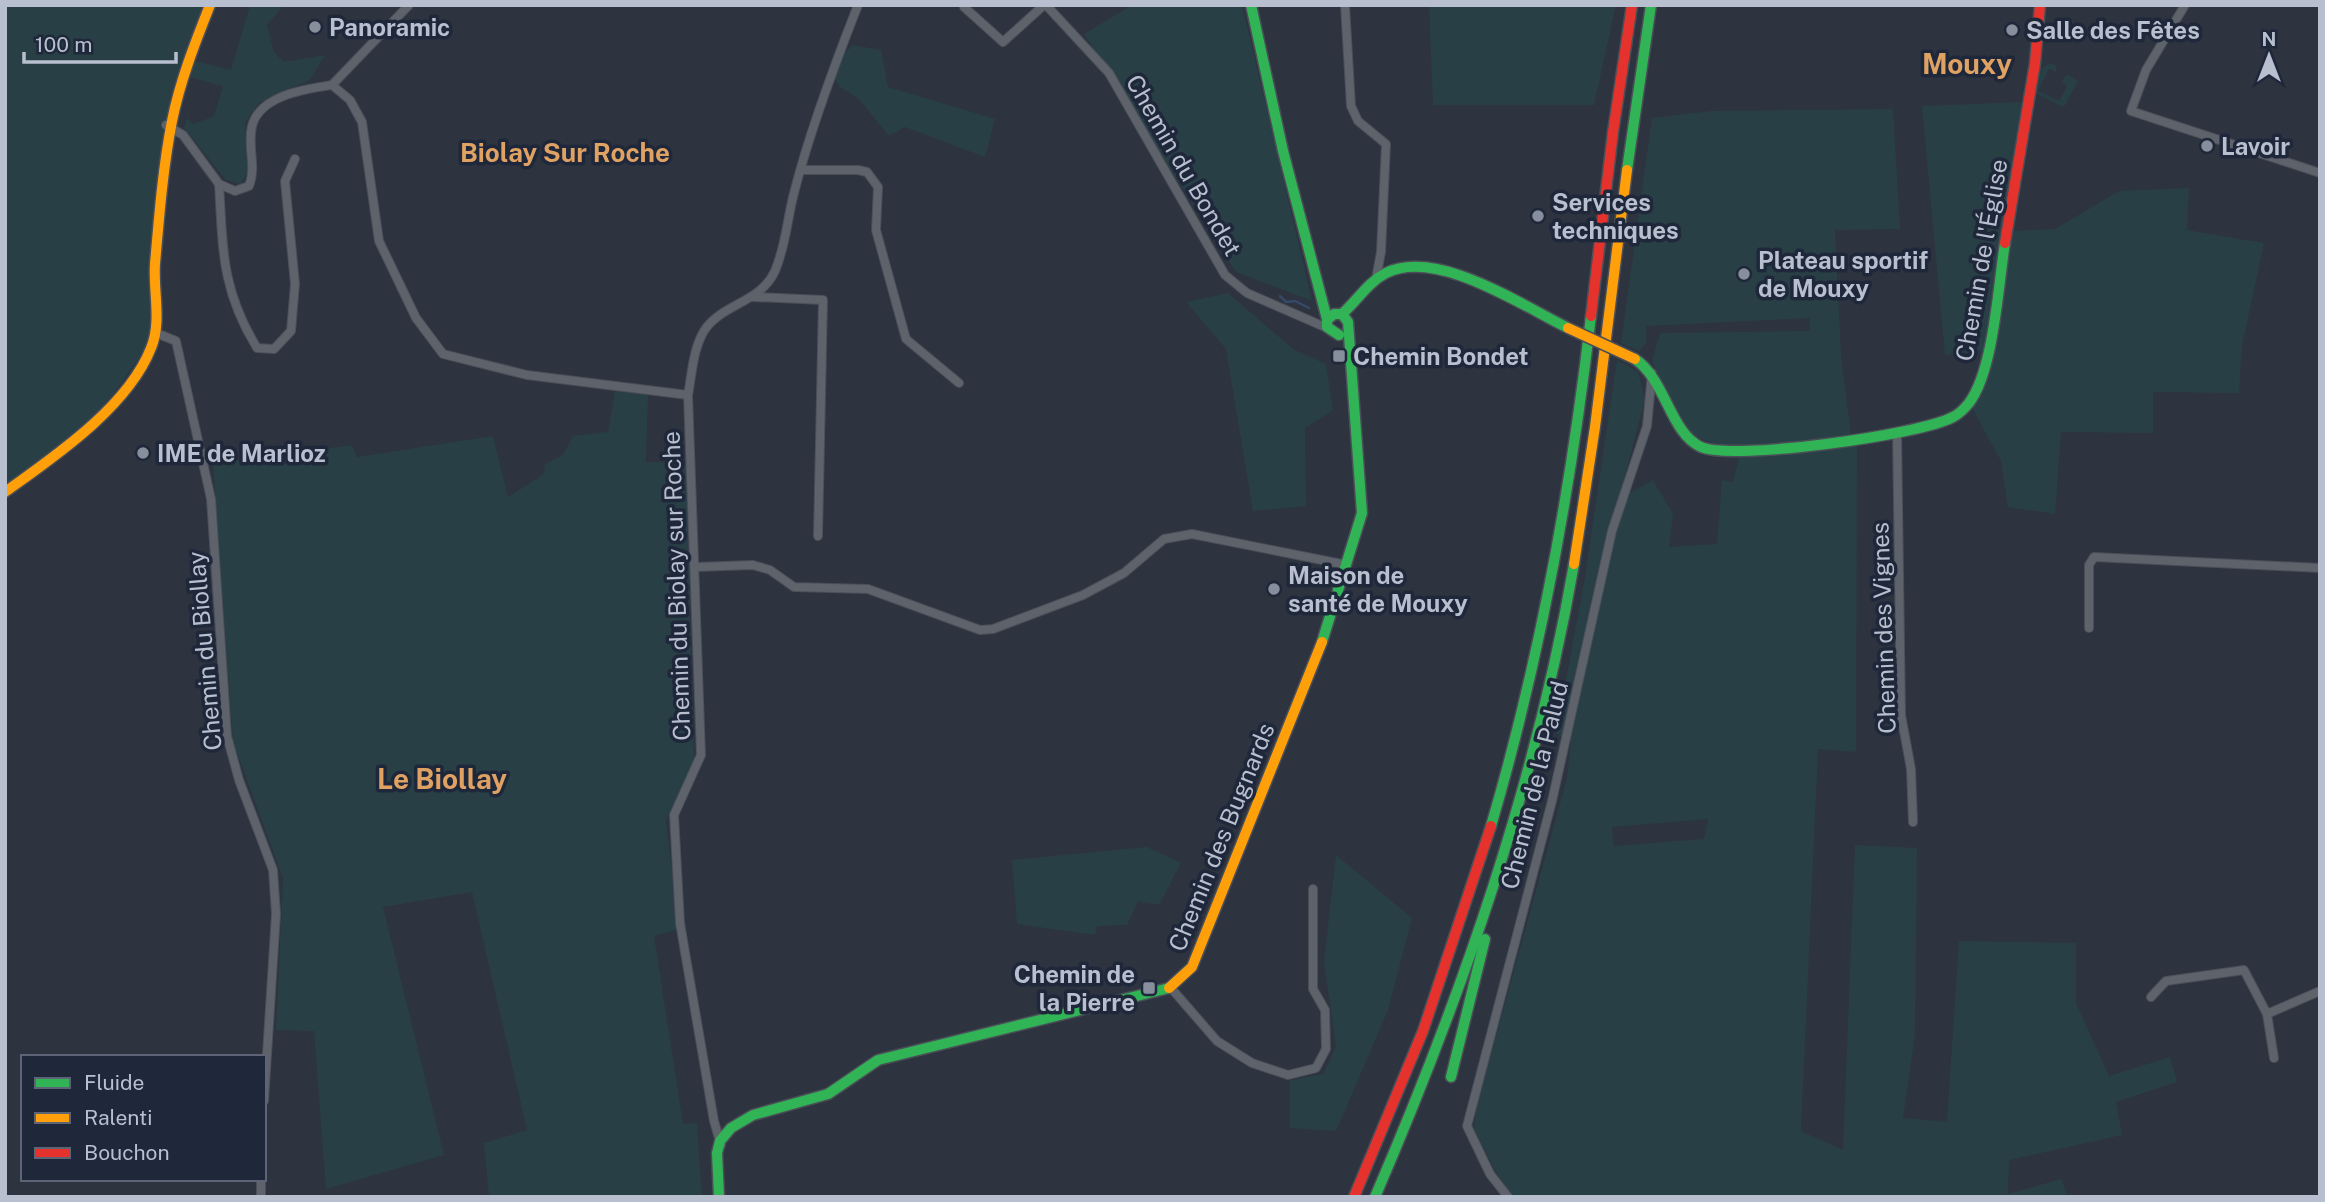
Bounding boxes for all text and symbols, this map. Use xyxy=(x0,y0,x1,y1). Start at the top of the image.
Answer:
place label: Panoramic xyxy=(329,13,450,41)
place label: Salle des Fêtes xyxy=(2026,16,2200,44)
marker: Panoramic xyxy=(307,19,323,35)
scale bar xyxy=(24,21,177,65)
north arrow xyxy=(2234,21,2304,91)
marker: Salle des Fêtes xyxy=(2004,22,2020,38)
text: N xyxy=(2262,28,2276,50)
text: 100 m xyxy=(35,32,92,57)
district label: Mouxy xyxy=(1922,47,2012,80)
street label: Chemin du Bondet xyxy=(1121,69,1247,261)
place label: Lavoir xyxy=(2221,132,2290,160)
district label: Biolay Sur Roche xyxy=(460,137,670,168)
marker: Lavoir xyxy=(2199,138,2215,154)
street label: Chemin de l'Église xyxy=(1949,157,2013,363)
place label: Services techniques xyxy=(1552,188,1679,244)
marker: Services techniques xyxy=(1530,208,1546,224)
place label: Plateau sportif de Mouxy xyxy=(1758,246,1928,302)
marker: Plateau sportif de Mouxy xyxy=(1736,266,1752,282)
place label: Chemin Bondet xyxy=(1353,342,1529,370)
marker: Chemin Bondet xyxy=(1331,348,1347,364)
street label: Chemin du Biolay sur Roche xyxy=(657,431,695,741)
place label: IME de Marlioz xyxy=(157,439,326,467)
marker: IME de Marlioz xyxy=(135,445,151,461)
street label: Chemin des Vignes xyxy=(1865,522,1901,734)
street label: Chemin du Biollay xyxy=(181,550,227,752)
place label: Maison de santé de Mouxy xyxy=(1288,561,1468,617)
marker: Maison de santé de Mouxy xyxy=(1266,581,1282,597)
street label: Chemin de la Palud xyxy=(1495,678,1573,892)
street label: Chemin des Bugnards xyxy=(1162,719,1280,955)
district label: Le Biollay xyxy=(377,762,507,795)
place label: Chemin de la Pierre xyxy=(1014,960,1135,1016)
marker: Chemin de la Pierre xyxy=(1141,980,1157,996)
legend xyxy=(21,1055,266,1181)
text: Fluide xyxy=(84,1070,144,1095)
text: Ralenti xyxy=(84,1105,152,1130)
text: Bouchon xyxy=(84,1140,170,1165)

